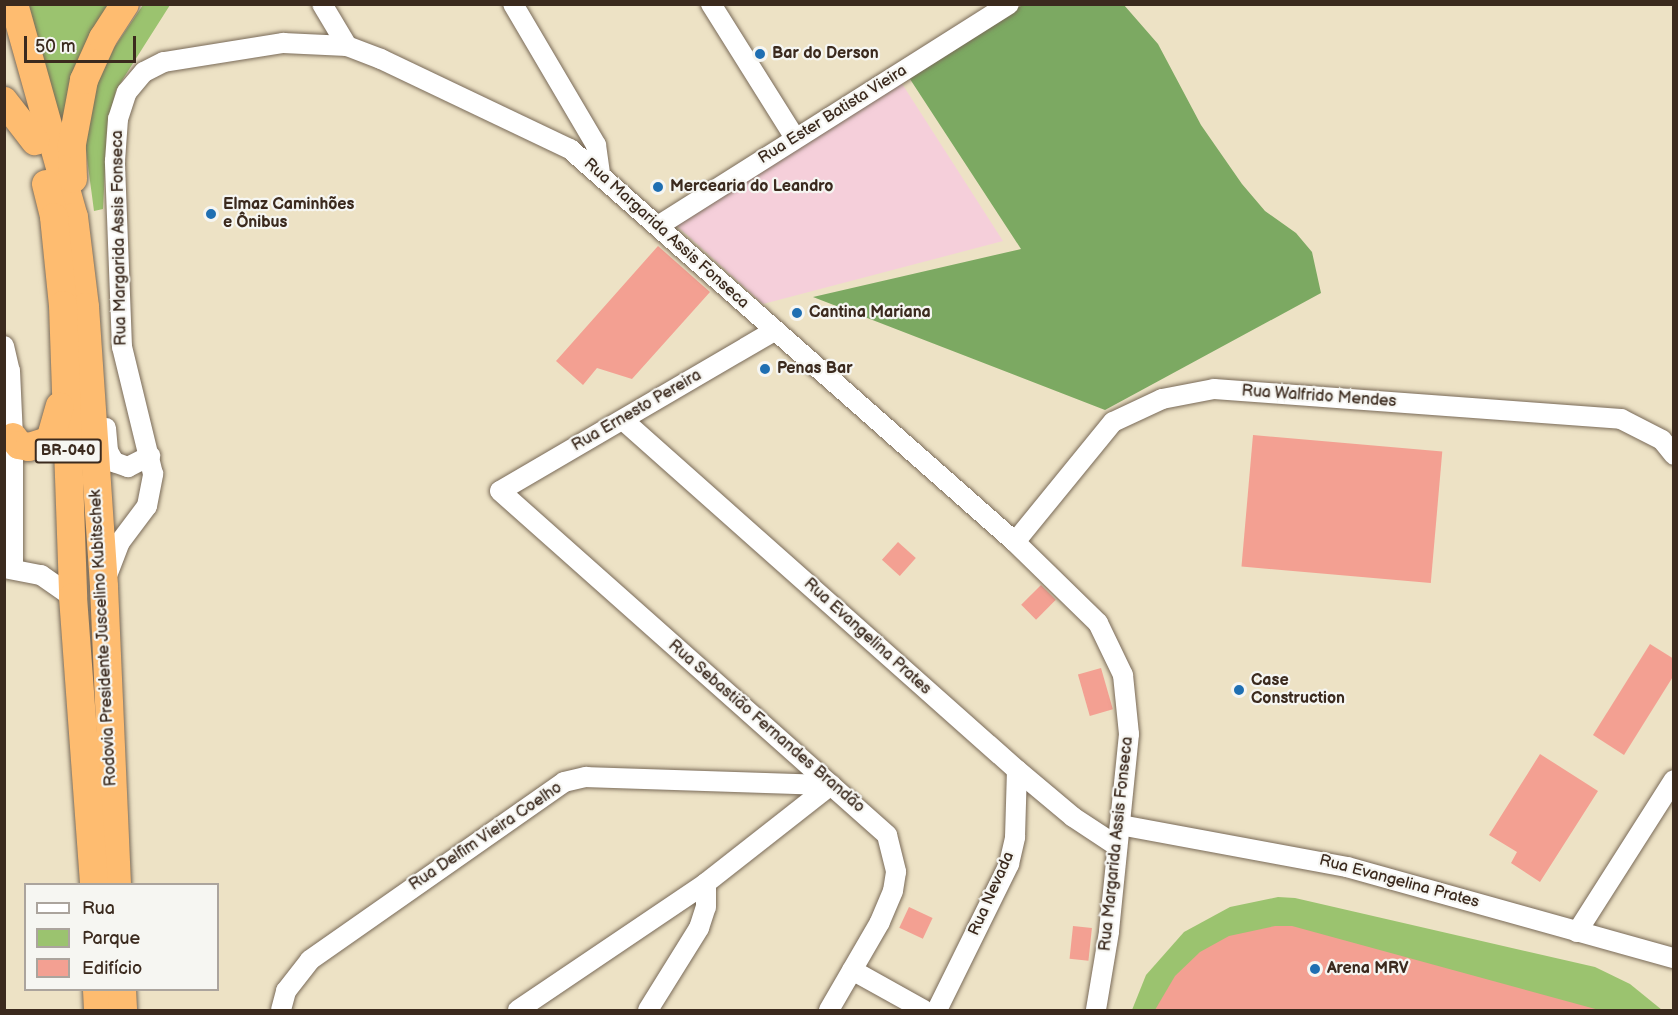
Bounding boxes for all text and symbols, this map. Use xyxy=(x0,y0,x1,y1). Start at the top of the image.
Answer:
scale bar xyxy=(27,24,140,62)
text: 50 m xyxy=(35,36,76,57)
place label: Bar do Derson xyxy=(772,44,879,64)
marker: Bar do Derson xyxy=(753,47,767,61)
street label: Rua Ester Batista Vieira xyxy=(755,61,911,169)
street label: Rua Margarida Assis Fonseca xyxy=(109,130,131,346)
street label: Rua Margarida Assis Fonseca xyxy=(579,155,753,313)
place label: Mercearia do Leandro xyxy=(670,177,833,197)
marker: Mercearia do Leandro xyxy=(651,180,665,194)
place label: Elmaz Caminhões e Ônibus xyxy=(223,195,354,233)
marker: Elmaz Caminhões e Ônibus xyxy=(204,207,218,221)
place label: Cantina Mariana xyxy=(809,303,931,323)
marker: Cantina Mariana xyxy=(790,306,804,320)
place label: Penas Bar xyxy=(777,359,853,379)
marker: Penas Bar xyxy=(758,362,772,376)
street label: Rua Ernesto Pereira xyxy=(569,366,705,456)
street label: Rua Walfrido Mendes xyxy=(1241,382,1397,412)
road number: BR-040 xyxy=(34,439,103,463)
street label: Rodovia Presidente Juscelino Kubitschek xyxy=(87,489,121,787)
street label: Rua Evangelina Prates xyxy=(799,575,935,699)
street label: Rua Sebastião Fernandes Brandão xyxy=(664,636,868,818)
place label: Case Construction xyxy=(1251,671,1345,709)
marker: Case Construction xyxy=(1232,683,1246,697)
street label: Rua Margarida Assis Fonseca xyxy=(1096,736,1138,952)
street label: Rua Delfim Vieira Coelho xyxy=(406,779,566,895)
street label: Rua Nevada xyxy=(965,849,1019,939)
street label: Rua Evangelina Prates xyxy=(1317,851,1481,913)
legend xyxy=(24,883,219,991)
text: Rua xyxy=(82,898,115,919)
text: Parque xyxy=(82,928,140,949)
text: Edifício xyxy=(82,958,142,979)
place label: Arena MRV xyxy=(1327,959,1409,979)
marker: Arena MRV xyxy=(1308,962,1322,976)

